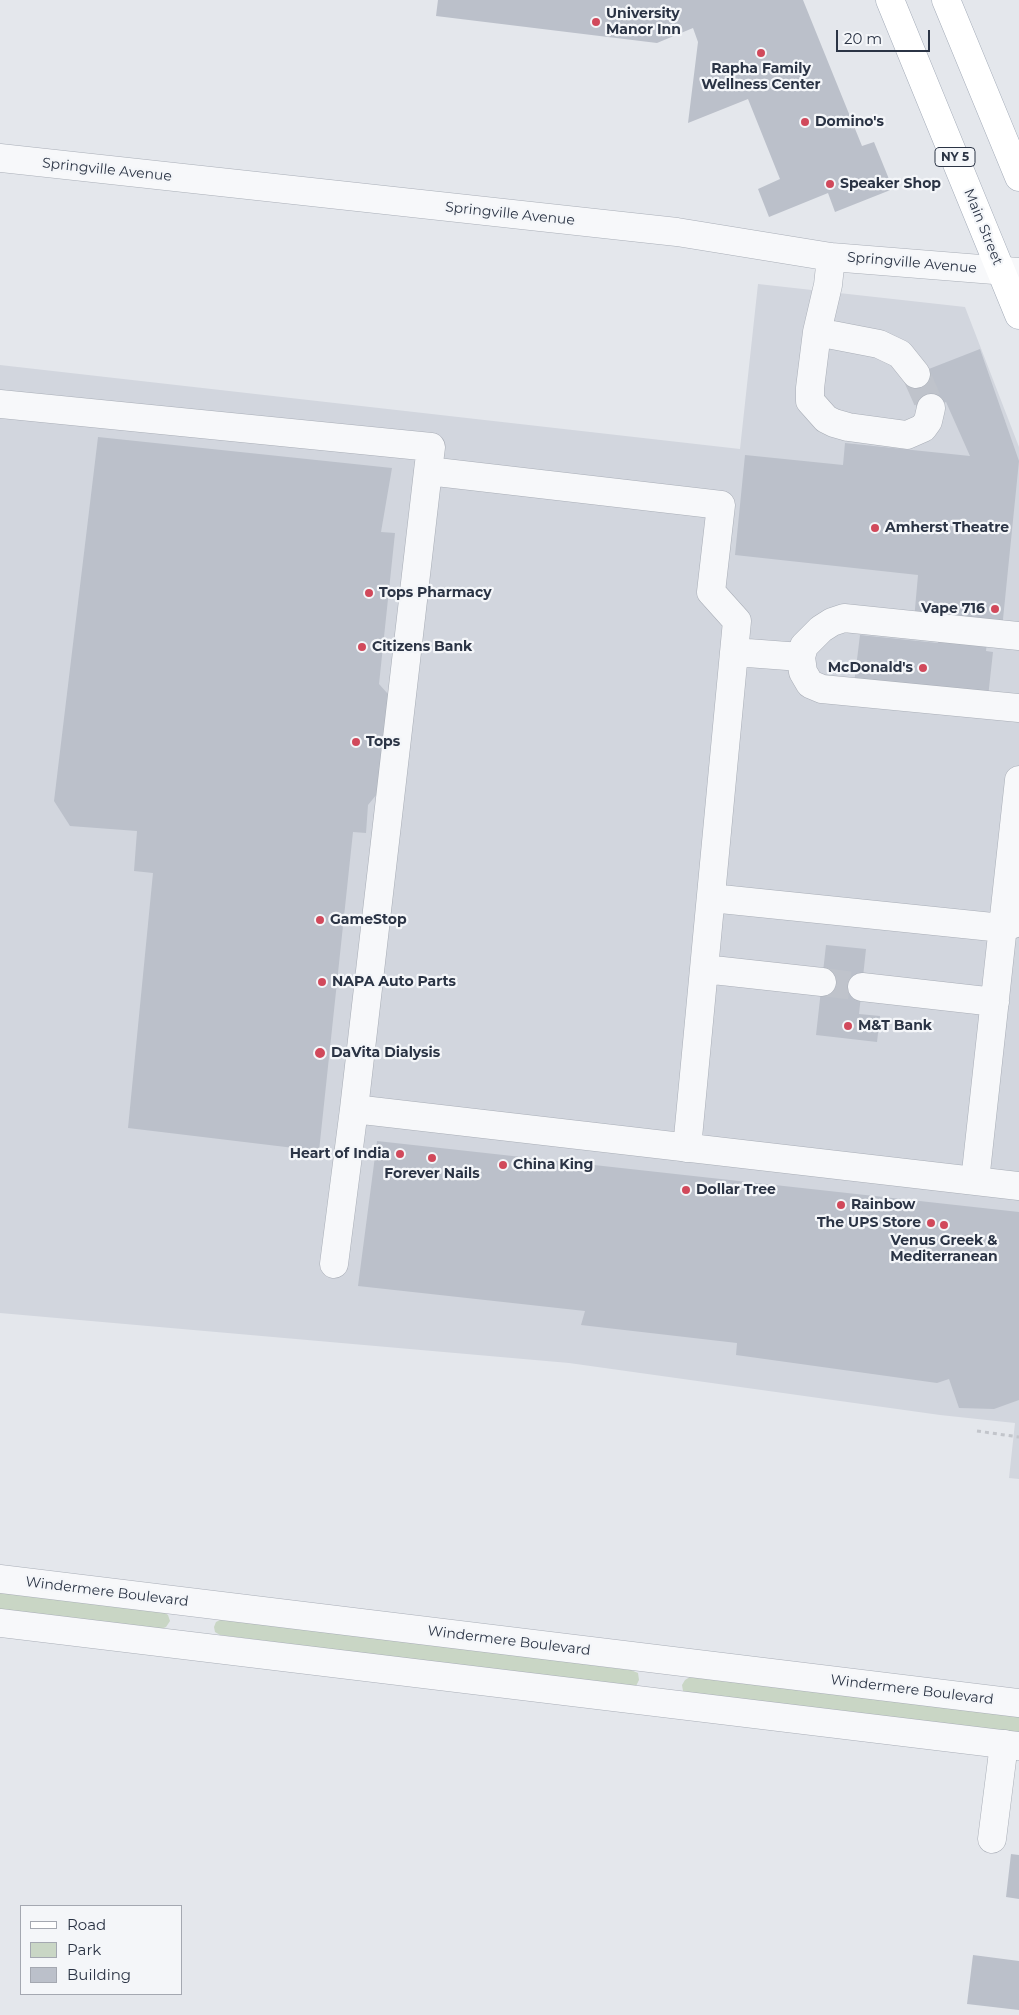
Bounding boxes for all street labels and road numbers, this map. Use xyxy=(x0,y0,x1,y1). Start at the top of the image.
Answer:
road number: NY 5 xyxy=(935,148,975,166)
street label: Springville Avenue xyxy=(41,155,173,185)
street label: Main Street xyxy=(960,186,1006,268)
street label: Springville Avenue xyxy=(444,199,576,229)
street label: Springville Avenue xyxy=(846,249,978,277)
street label: Windermere Boulevard xyxy=(24,1574,190,1610)
street label: Windermere Boulevard xyxy=(426,1623,592,1659)
street label: Windermere Boulevard xyxy=(829,1672,995,1708)

